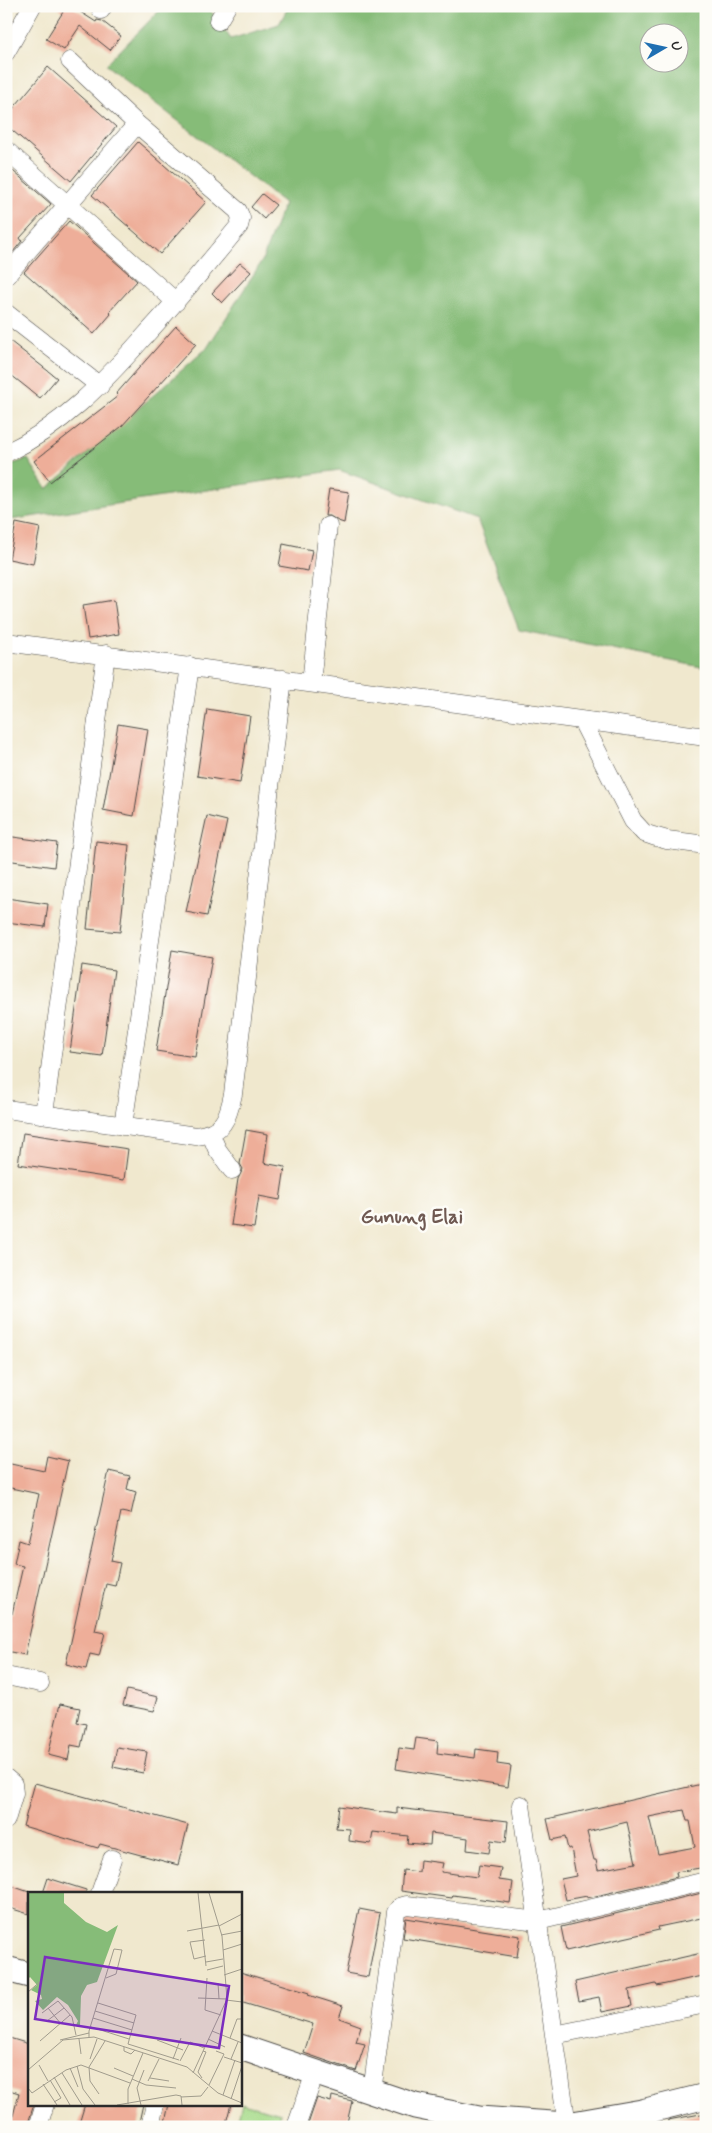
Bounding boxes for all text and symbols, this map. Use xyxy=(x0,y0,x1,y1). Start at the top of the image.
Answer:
north arrow xyxy=(640,22,690,72)
text: U xyxy=(666,40,685,52)
district label: Gunung Elai xyxy=(361,1204,463,1231)
inset map xyxy=(28,1892,241,2106)

